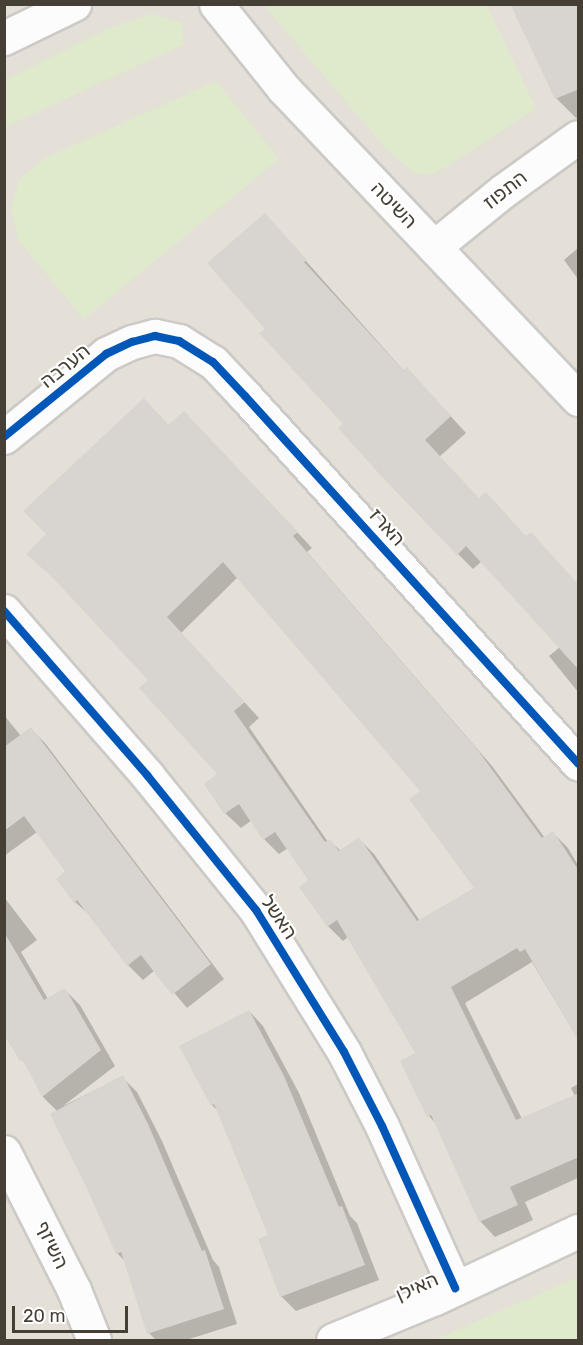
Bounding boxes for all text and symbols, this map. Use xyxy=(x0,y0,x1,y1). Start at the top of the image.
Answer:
street label: התפוז xyxy=(478,165,532,215)
street label: השיטה xyxy=(366,176,422,234)
street label: הערבה xyxy=(35,339,95,393)
street label: הארז xyxy=(364,503,410,551)
street label: האשל xyxy=(255,890,303,944)
street label: השיזף xyxy=(30,1217,74,1273)
street label: האילן xyxy=(392,1267,442,1307)
scale bar xyxy=(15,1294,130,1332)
text: 20 m xyxy=(23,1305,65,1327)

